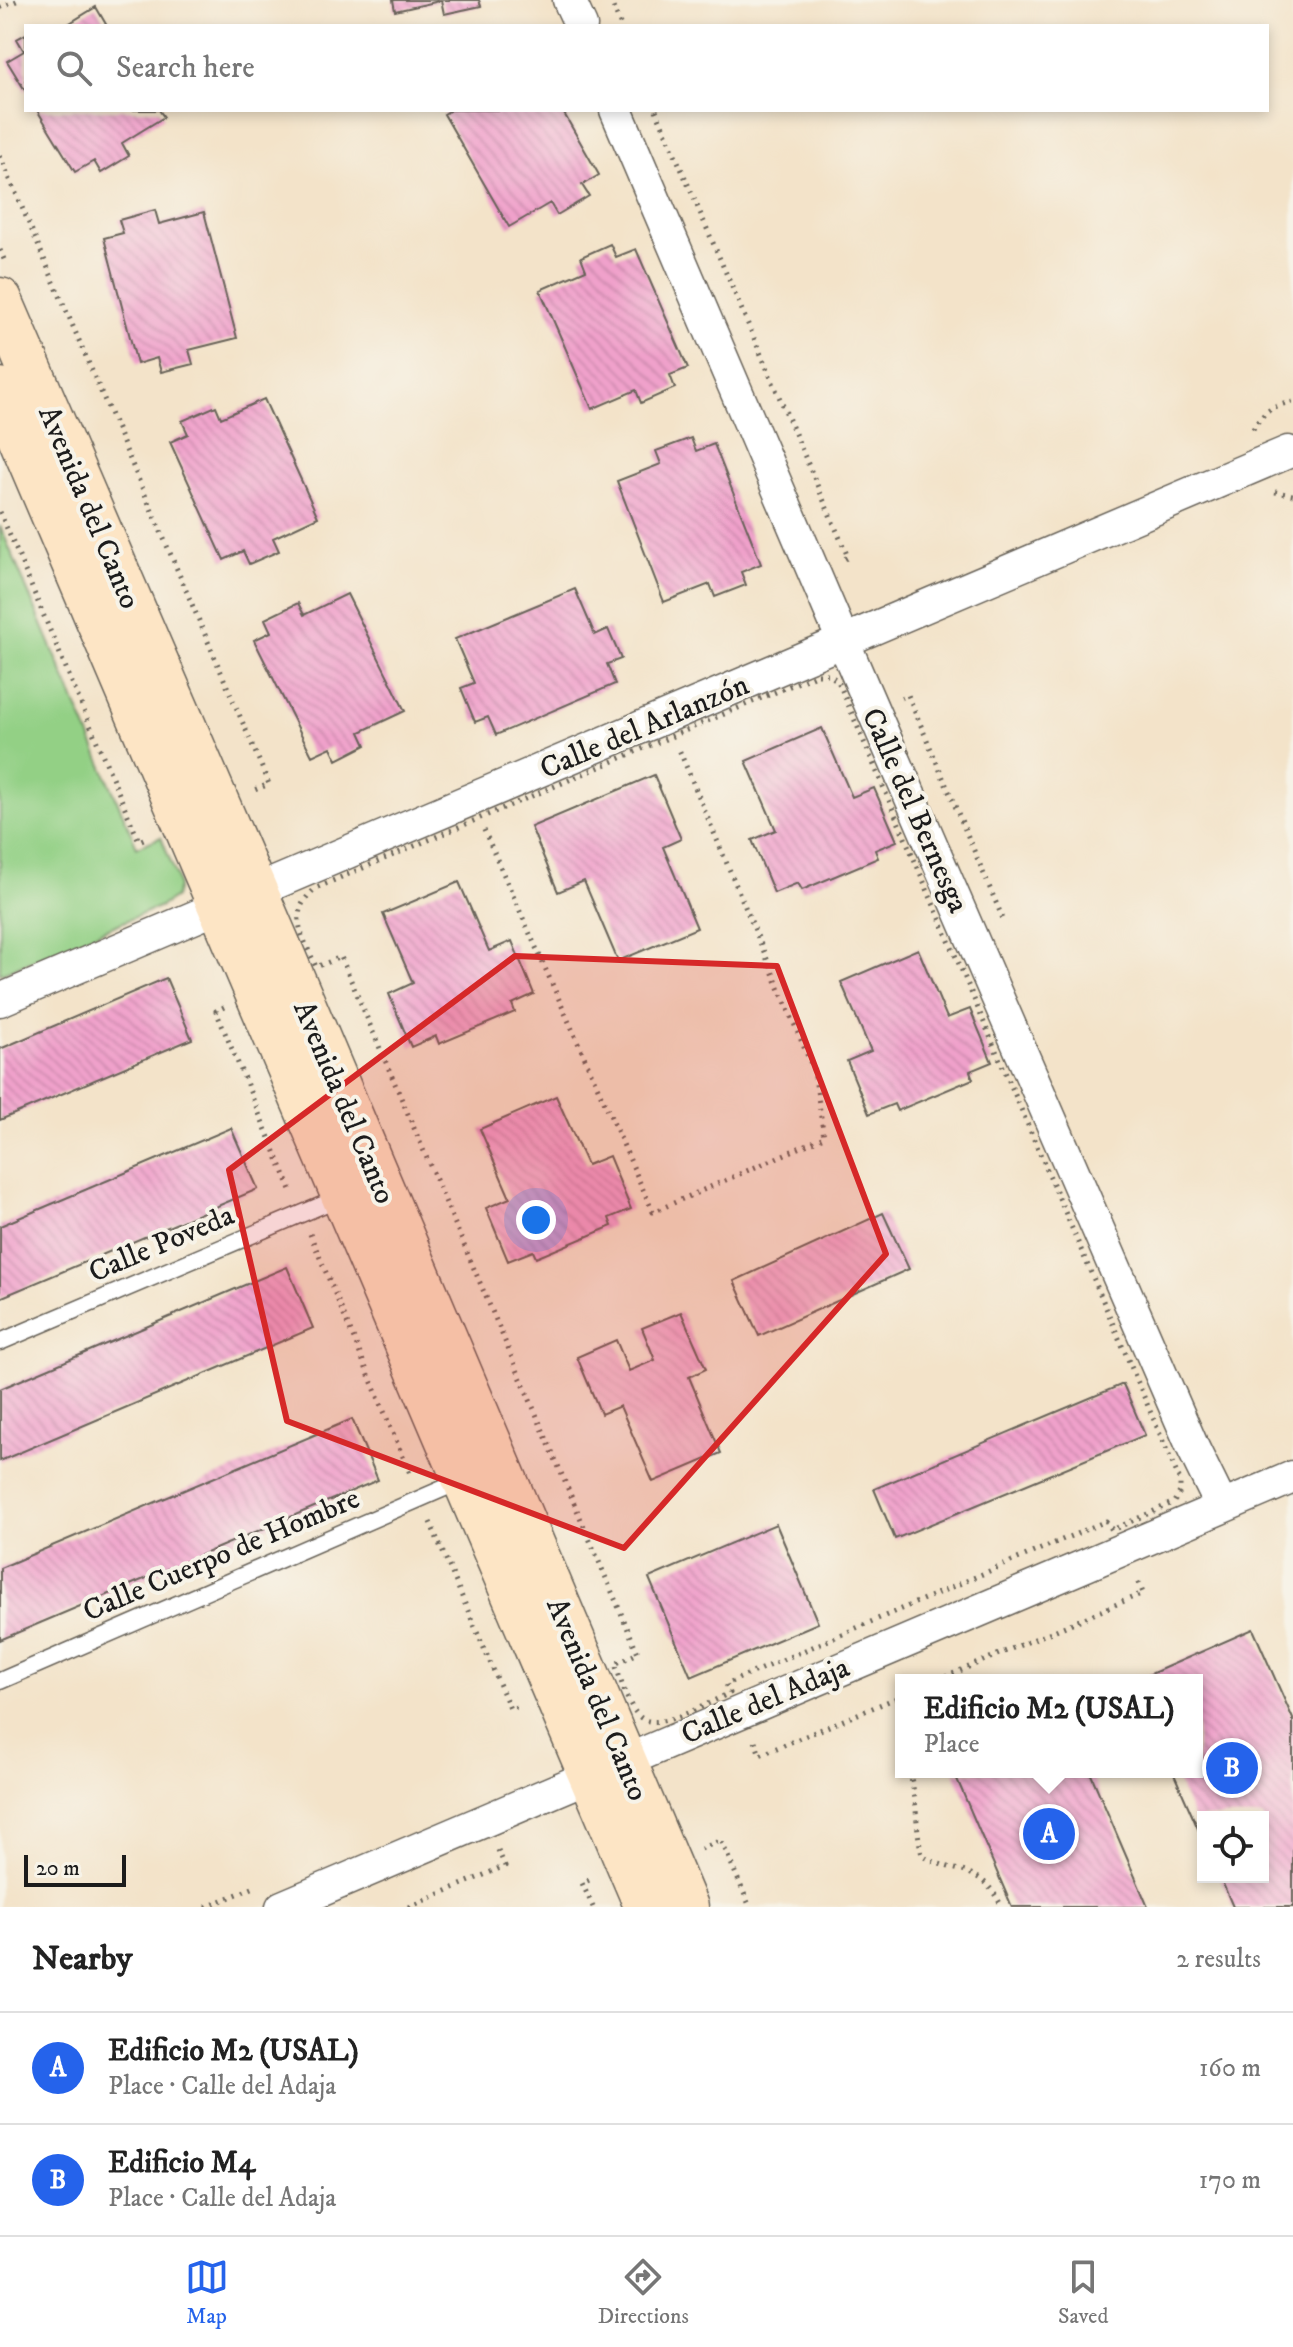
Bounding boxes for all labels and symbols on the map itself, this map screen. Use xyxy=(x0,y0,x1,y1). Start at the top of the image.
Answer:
street label: Avenida del Canto xyxy=(29,401,148,615)
street label: Calle del Arlanzón xyxy=(535,667,755,788)
street label: Calle del Bernesga xyxy=(853,702,976,919)
street label: Avenida del Canto xyxy=(284,996,403,1210)
street label: Calle Poveda xyxy=(83,1197,240,1292)
your location xyxy=(516,1200,556,1240)
street label: Calle Cuerpo de Hombre xyxy=(78,1480,365,1630)
street label: Avenida del Canto xyxy=(537,1593,656,1807)
street label: Calle del Adaja xyxy=(676,1649,855,1753)
pin: B xyxy=(1206,1738,1258,1798)
pin: A xyxy=(1023,1804,1075,1864)
scale bar xyxy=(24,1851,126,1887)

